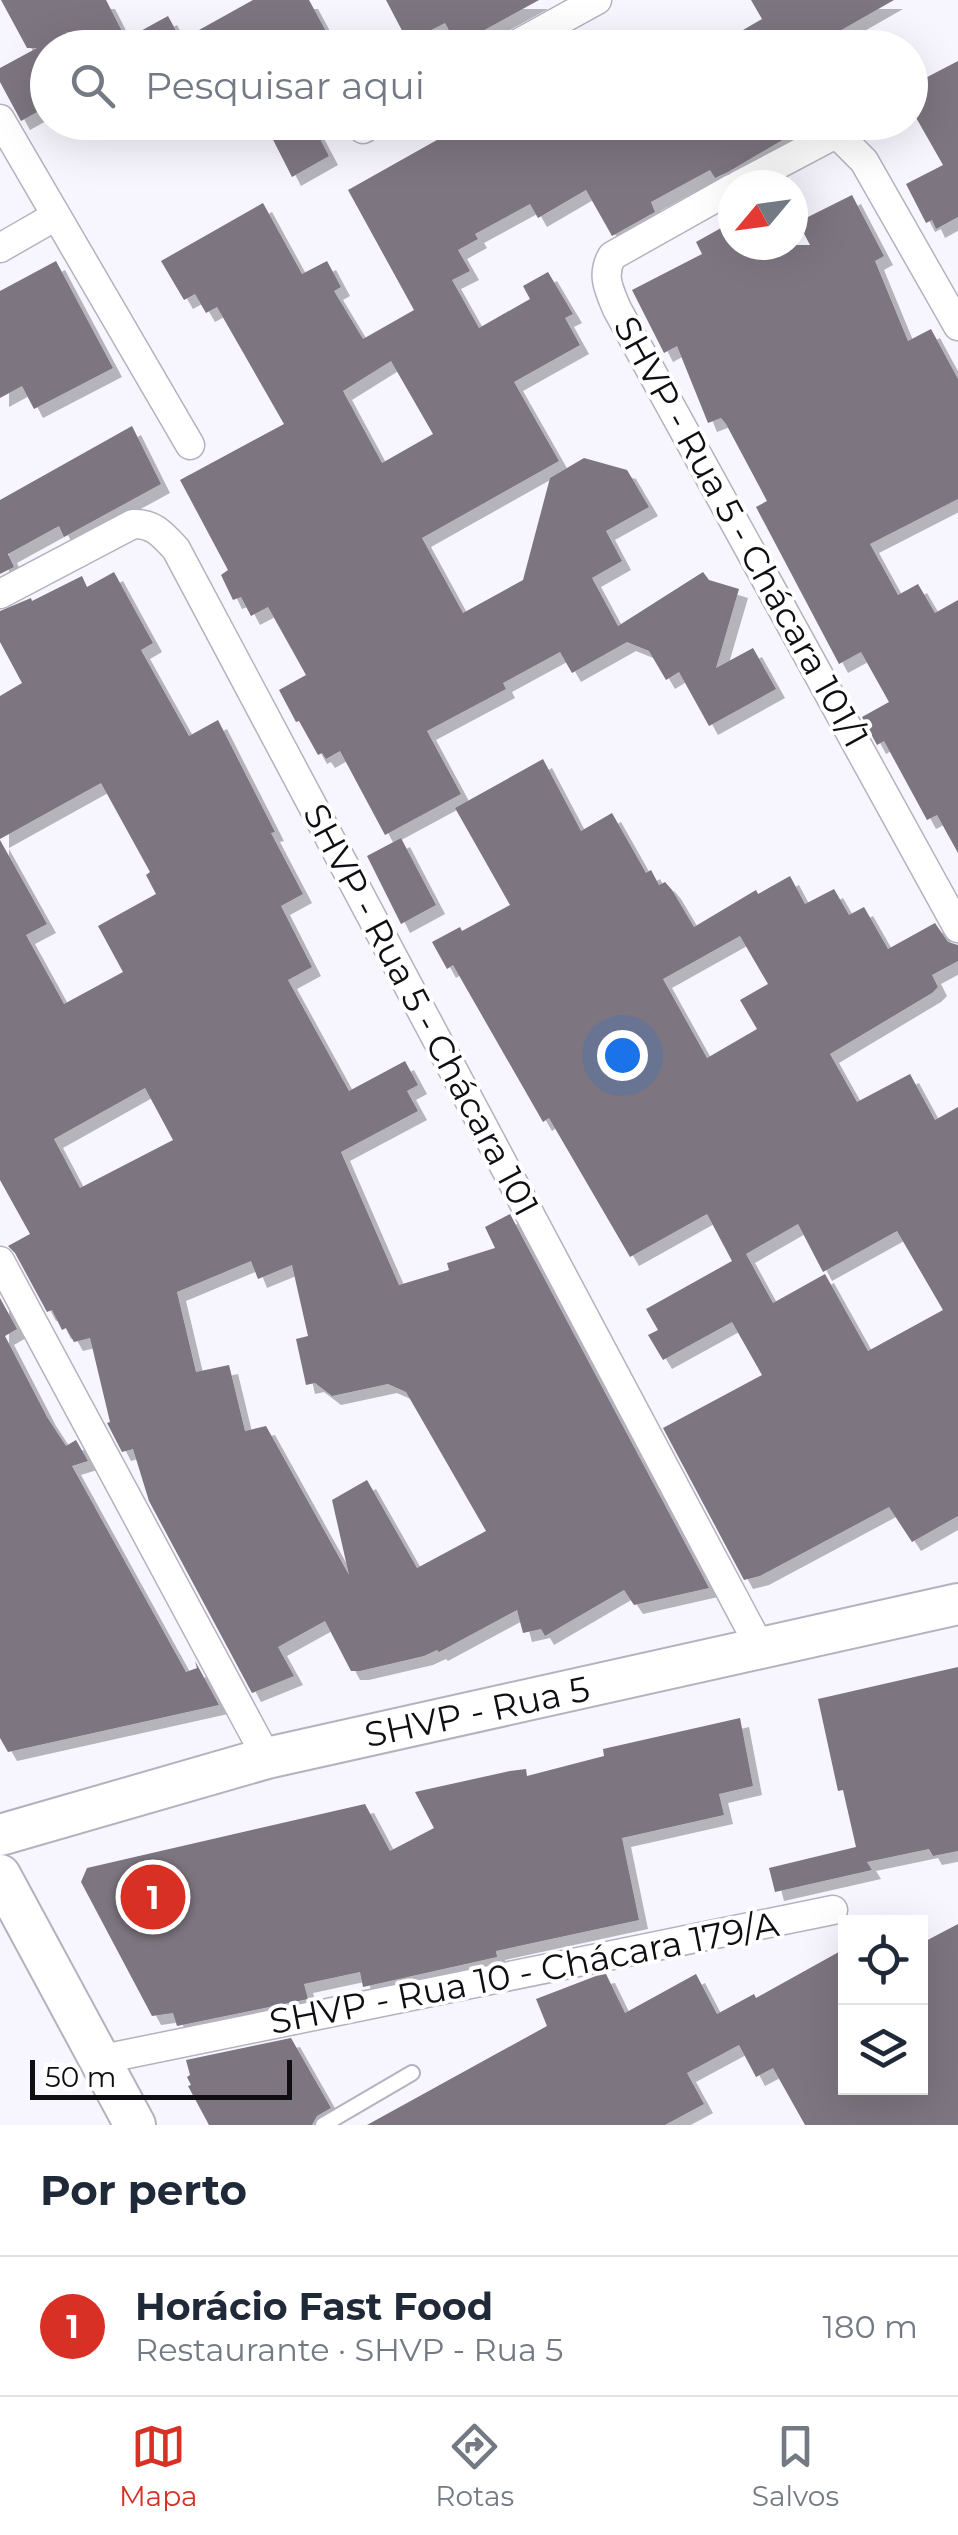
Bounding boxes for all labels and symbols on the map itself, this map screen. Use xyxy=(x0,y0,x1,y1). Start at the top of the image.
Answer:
north arrow xyxy=(718,170,808,260)
street label: SHVP - Rua 5 - Chácara 101/1 xyxy=(605,309,878,755)
street label: SHVP - Rua 5 - Chácara 101 xyxy=(294,796,549,1223)
your location xyxy=(597,1030,648,1081)
street label: SHVP - Rua 5 xyxy=(361,1667,593,1756)
pin: 1 xyxy=(120,1860,186,1934)
street label: SHVP - Rua 10 - Chácara 179/A xyxy=(266,1902,783,2043)
scale bar xyxy=(30,2055,292,2100)

